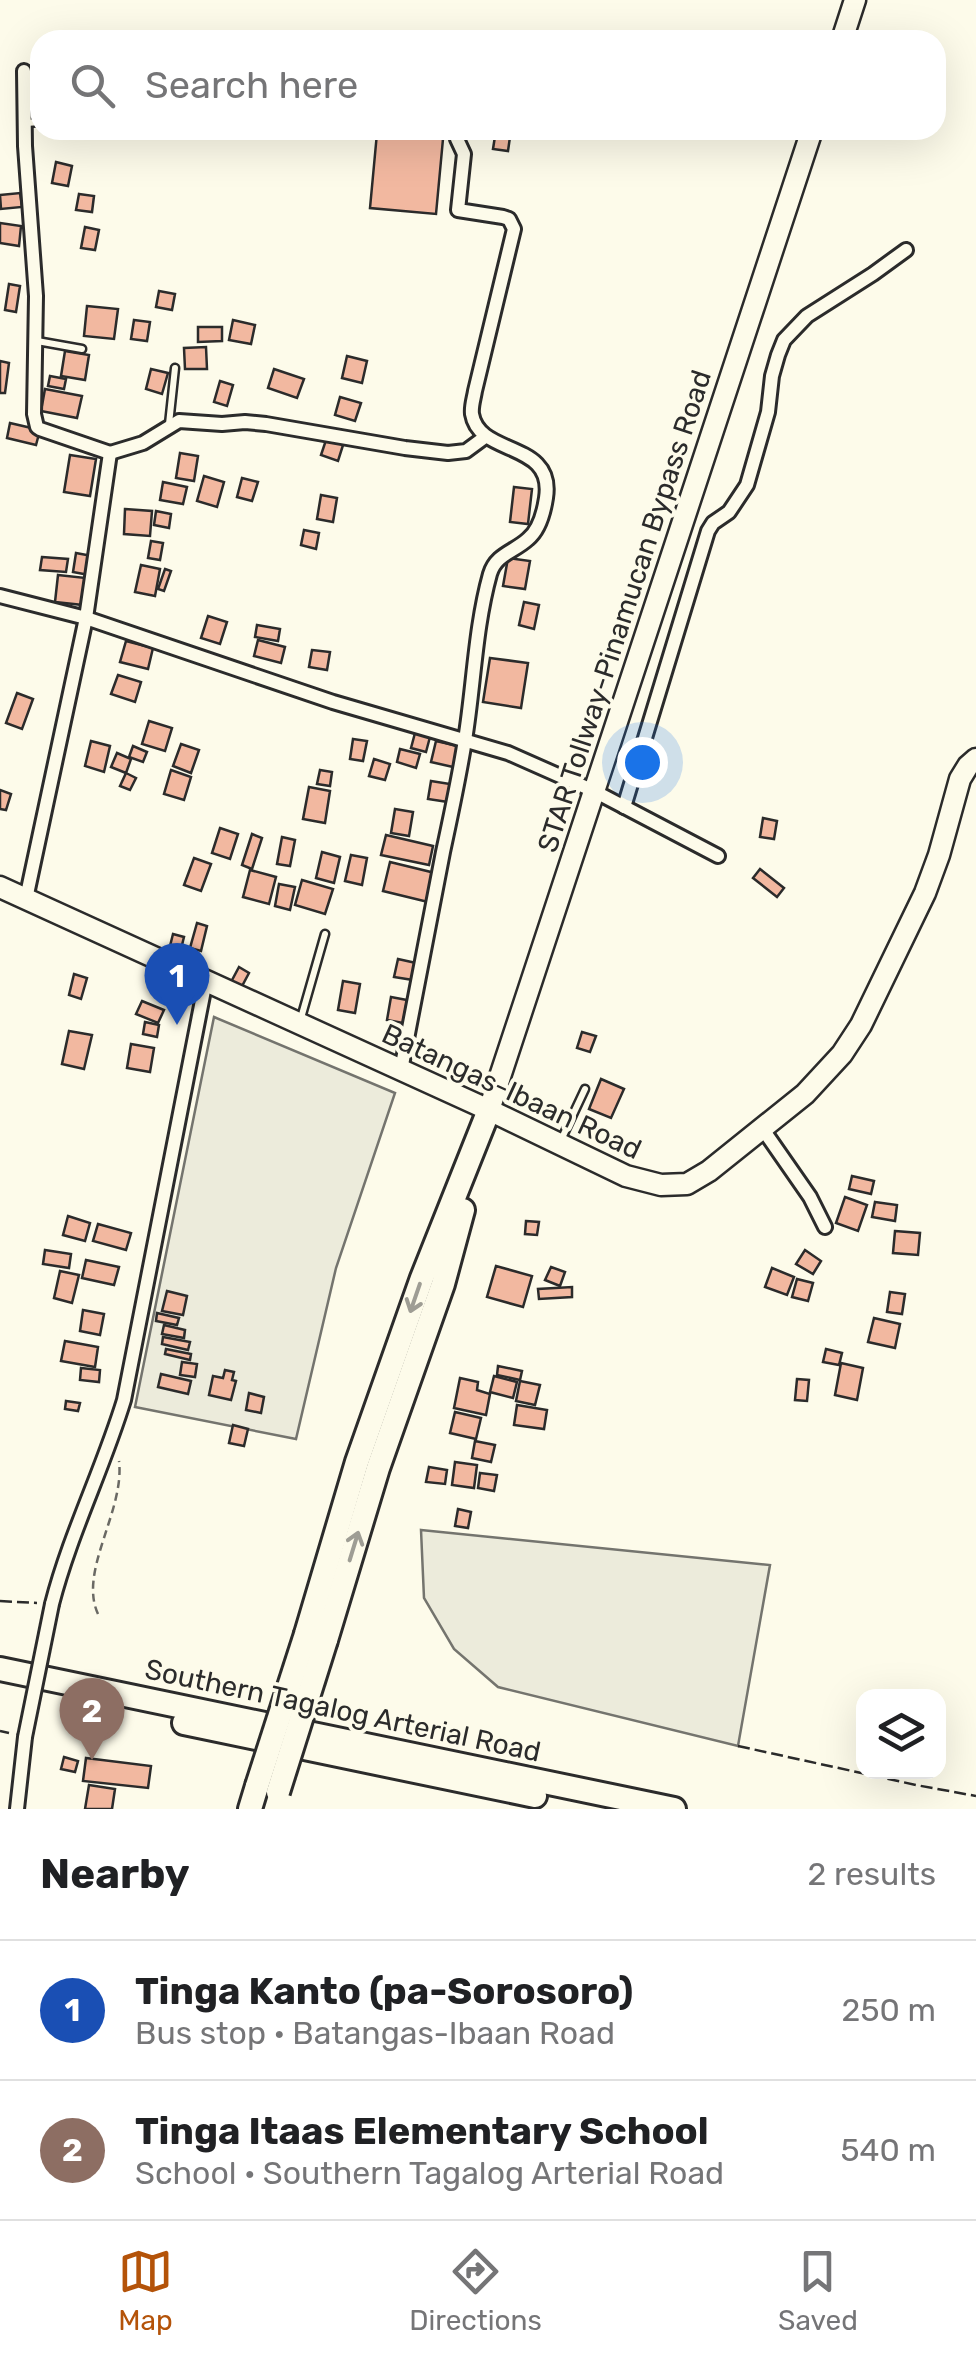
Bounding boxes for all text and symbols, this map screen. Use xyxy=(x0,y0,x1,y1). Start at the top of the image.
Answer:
search box xyxy=(30,30,946,140)
icon: search xyxy=(65,58,120,113)
text: Search here xyxy=(145,62,358,108)
street label: STAR Tollway-Pinamucan Bypass Road xyxy=(531,366,718,856)
your location xyxy=(617,737,668,788)
pin: 1 xyxy=(144,942,210,1025)
street label: Batangas-Ibaan Road xyxy=(377,1017,647,1166)
one-way arrow xyxy=(405,1281,423,1312)
one-way arrow xyxy=(346,1531,364,1563)
street label: Southern Tagalog Arterial Road xyxy=(142,1652,544,1769)
pin: 2 xyxy=(59,1678,124,1760)
map controls xyxy=(856,1689,946,1779)
button: layers xyxy=(856,1689,946,1779)
text: Nearby xyxy=(40,1849,190,1899)
text: 2 results xyxy=(807,1855,936,1893)
text: Tinga Kanto (pa-Sorosoro) xyxy=(135,1968,633,2014)
text: 1 xyxy=(65,1991,80,2029)
text: 250 m xyxy=(842,1991,936,2029)
text: Bus stop · Batangas-Ibaan Road xyxy=(135,2014,615,2052)
text: Tinga Itaas Elementary School xyxy=(135,2108,709,2154)
text: 2 xyxy=(62,2131,83,2169)
text: 540 m xyxy=(841,2131,936,2169)
text: School · Southern Tagalog Arterial Road xyxy=(135,2154,724,2192)
tab: Map xyxy=(118,2244,173,2337)
tab: Directions xyxy=(409,2244,542,2337)
tab: Saved xyxy=(778,2244,858,2337)

